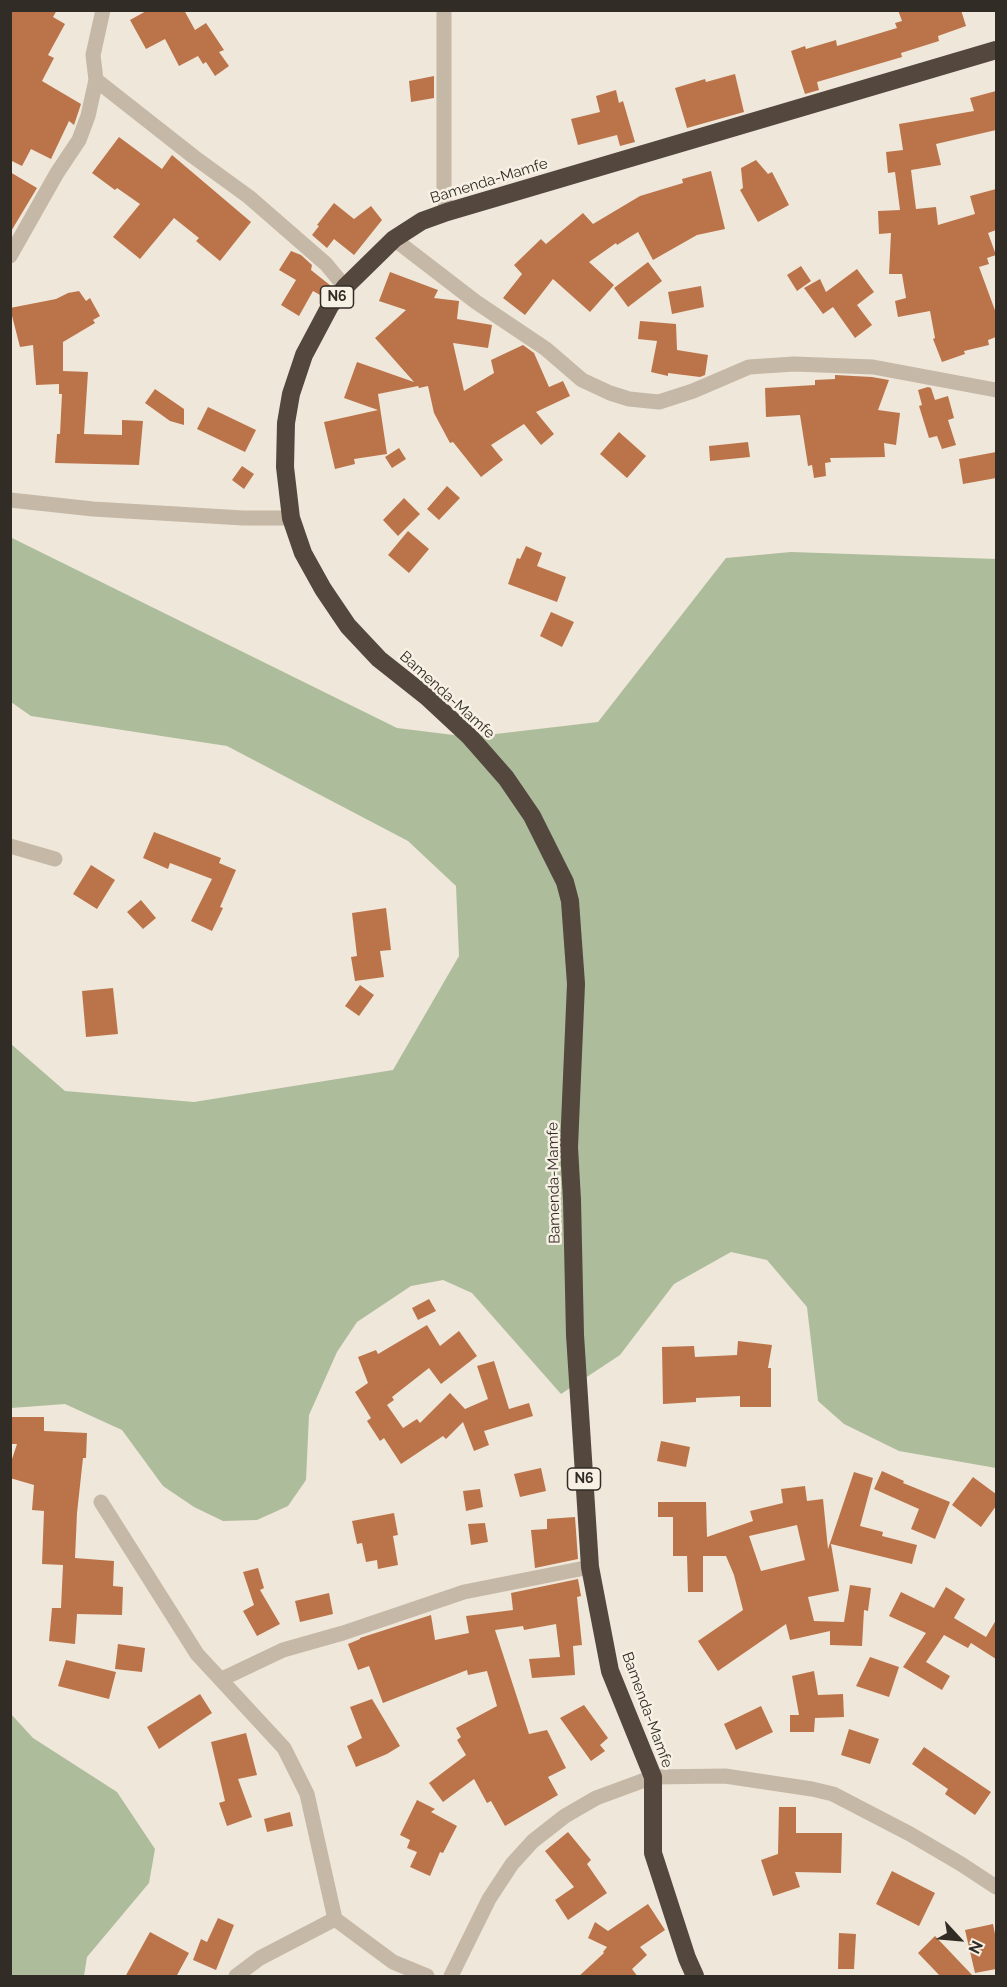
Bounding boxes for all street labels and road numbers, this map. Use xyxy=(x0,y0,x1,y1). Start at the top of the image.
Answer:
street label: Bamenda-Mamfe xyxy=(428,155,550,207)
road number: N6 xyxy=(320,286,354,308)
street label: Bamenda-Mamfe xyxy=(396,648,498,742)
street label: Bamenda-Mamfe xyxy=(544,1122,564,1244)
road number: N6 xyxy=(568,1468,600,1490)
street label: Bamenda-Mamfe xyxy=(618,1650,676,1770)

